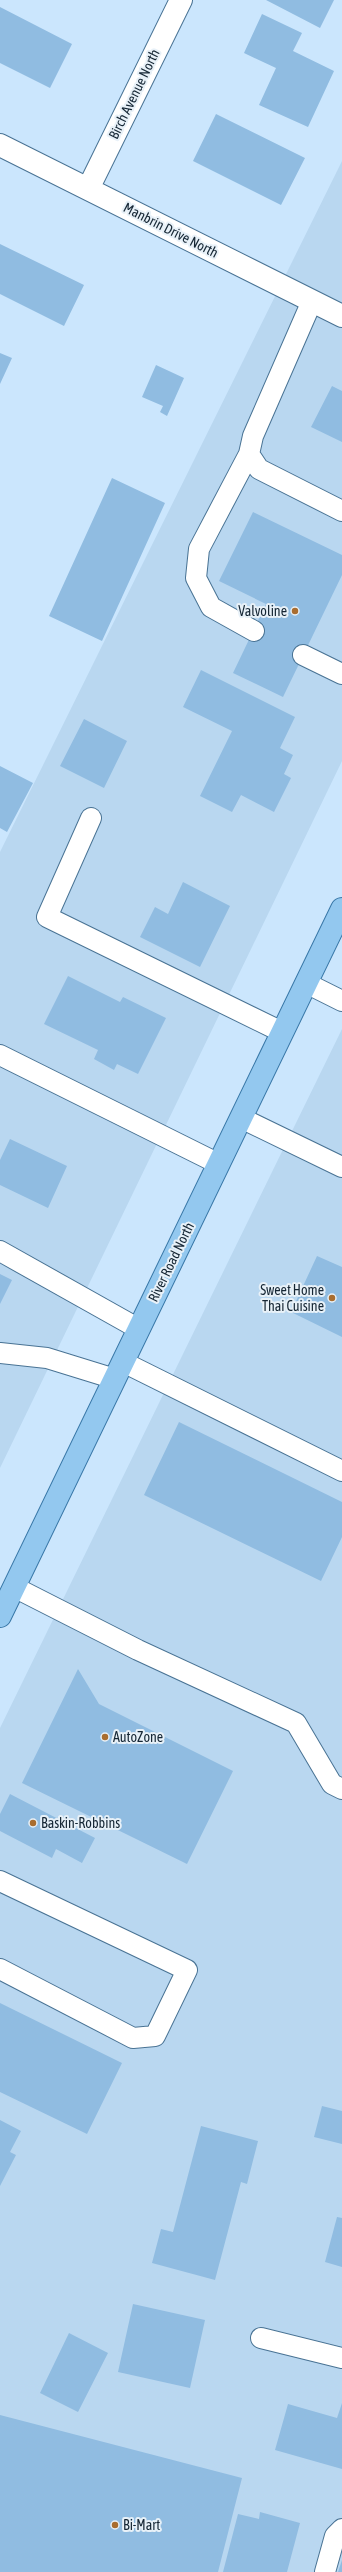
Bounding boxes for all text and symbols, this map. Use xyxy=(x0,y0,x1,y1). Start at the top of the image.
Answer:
street label: Birch Avenue North xyxy=(105,46,163,142)
street label: Manbrin Drive North xyxy=(121,199,221,261)
place label: Valvoline xyxy=(238,603,287,619)
marker: Valvoline xyxy=(290,606,300,616)
street label: River Road North xyxy=(145,1220,197,1304)
place label: Sweet Home Thai Cuisine xyxy=(260,1282,324,1314)
marker: Sweet Home Thai Cuisine xyxy=(327,1293,337,1303)
place label: AutoZone xyxy=(113,1729,163,1745)
marker: AutoZone xyxy=(100,1732,110,1742)
place label: Baskin-Robbins xyxy=(41,1815,120,1831)
marker: Baskin-Robbins xyxy=(28,1818,38,1828)
place label: Bi-Mart xyxy=(123,2517,160,2533)
marker: Bi-Mart xyxy=(110,2520,120,2530)

